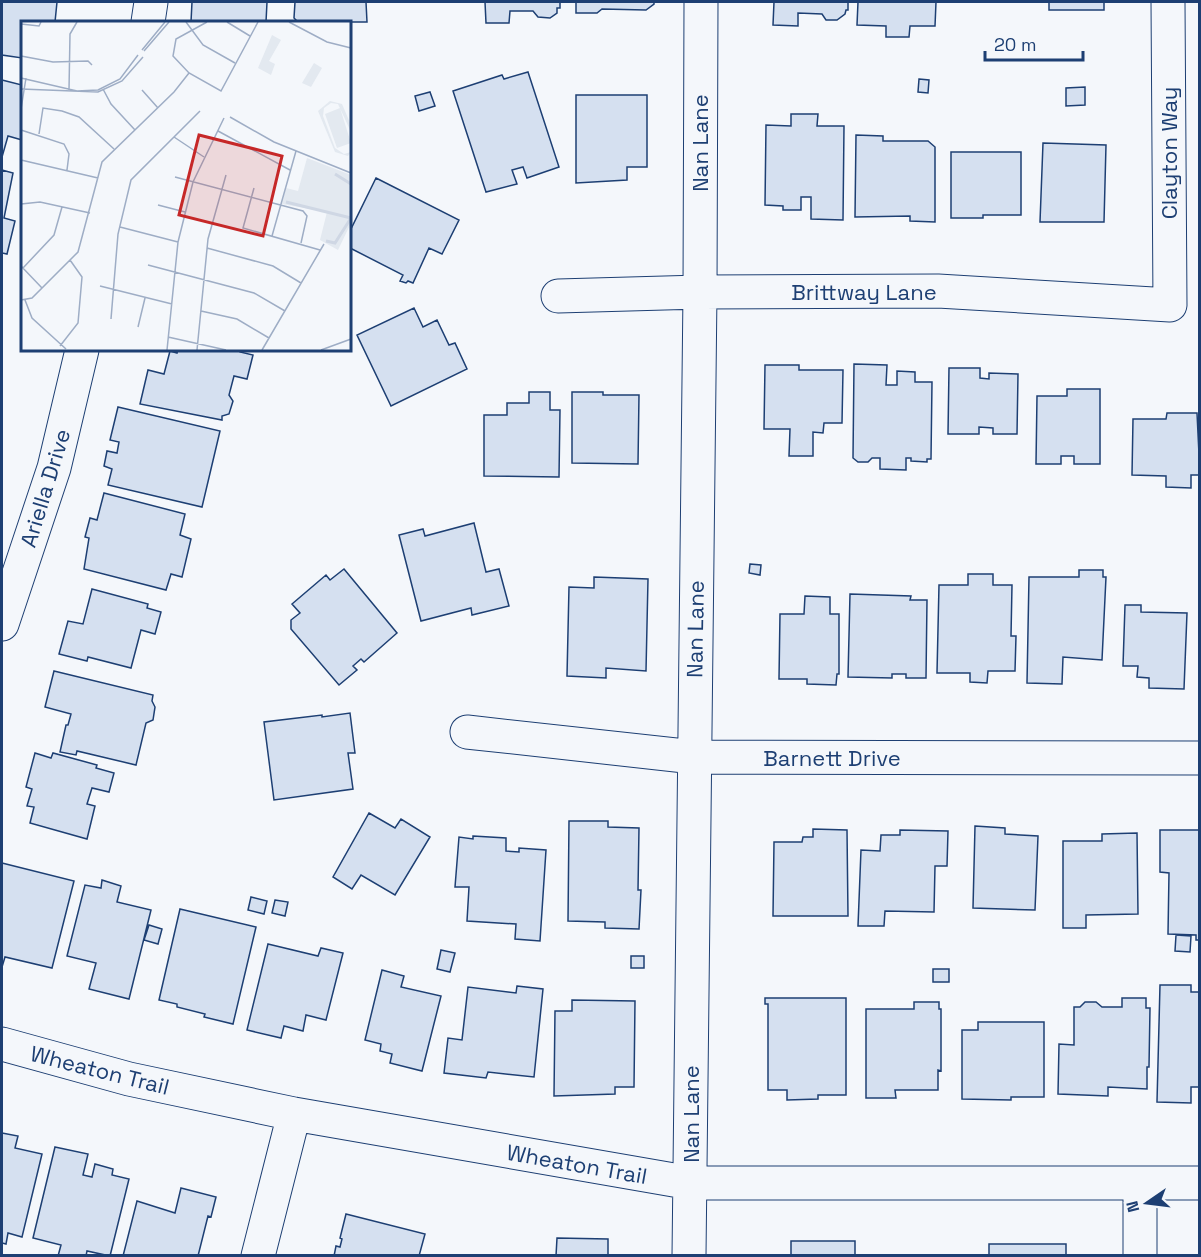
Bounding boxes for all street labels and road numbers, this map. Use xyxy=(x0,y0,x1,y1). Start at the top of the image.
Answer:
street label: Clayton Way xyxy=(1155,87,1183,219)
street label: Nan Lane xyxy=(686,94,714,192)
street label: Brittway Lane xyxy=(791,278,937,306)
street label: Ariella Drive xyxy=(14,425,76,551)
street label: Nan Lane xyxy=(680,580,710,678)
street label: Barnett Drive xyxy=(763,744,901,772)
street label: Wheaton Trail xyxy=(28,1039,172,1101)
street label: Nan Lane xyxy=(677,1065,705,1163)
street label: Wheaton Trail xyxy=(505,1138,649,1190)

